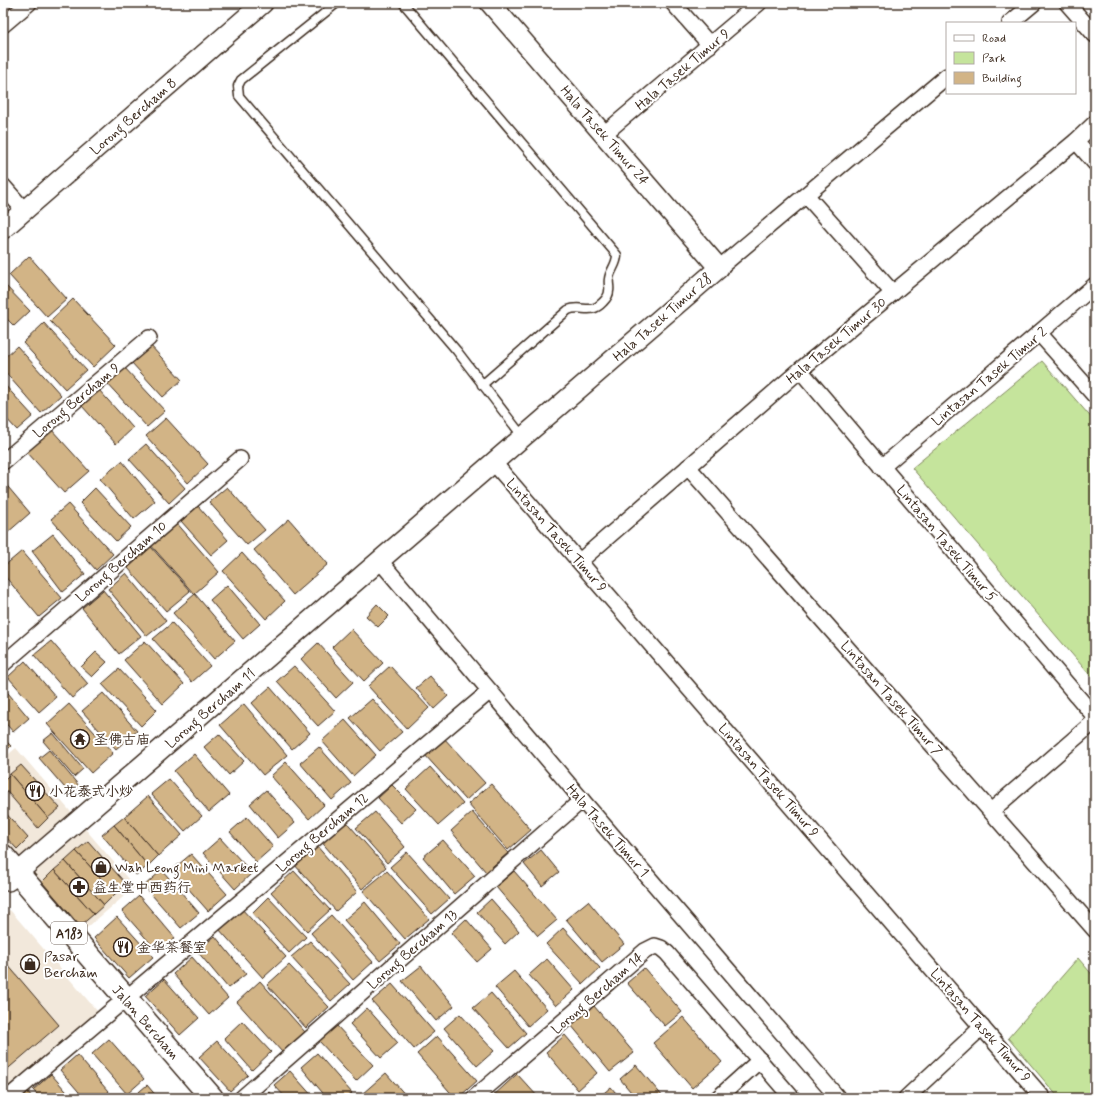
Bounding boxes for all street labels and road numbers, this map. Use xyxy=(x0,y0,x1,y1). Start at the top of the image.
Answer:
street label: Hala Tasek Timur 9 xyxy=(632,25,734,115)
street label: Lorong Bercham 8 xyxy=(87,74,182,161)
street label: Hala Tasek Timur 24 xyxy=(556,82,653,190)
street label: Hala Tasek Timur 28 xyxy=(609,270,716,366)
street label: Hala Tasek Timur 30 xyxy=(783,293,891,388)
street label: Lintasan Tasek Timur 2 xyxy=(928,323,1051,430)
street label: Lorong Bercham 9 xyxy=(30,359,125,444)
street label: Lintasan Tasek Timur 9 xyxy=(502,475,611,596)
street label: Lintasan Tasek Timur 5 xyxy=(892,482,1000,606)
street label: Lorong Bercham 10 xyxy=(72,517,172,608)
street label: Lintasan Tasek Timur 7 xyxy=(836,637,946,760)
street label: Lorong Bercham 11 xyxy=(162,665,261,754)
street label: Lintasan Tasek Timur 9 xyxy=(714,720,823,841)
street label: Hala Tasek Timur 1 xyxy=(562,780,653,881)
street label: Lorong Bercham 12 xyxy=(273,789,374,878)
street label: Lorong Bercham 13 xyxy=(364,906,463,995)
road number: A183 xyxy=(51,922,87,944)
street label: Lorong Bercham 14 xyxy=(548,949,649,1040)
street label: Lintasan Tasek Timur 9 xyxy=(926,965,1035,1086)
street label: Jalan Bercham xyxy=(108,981,183,1064)

